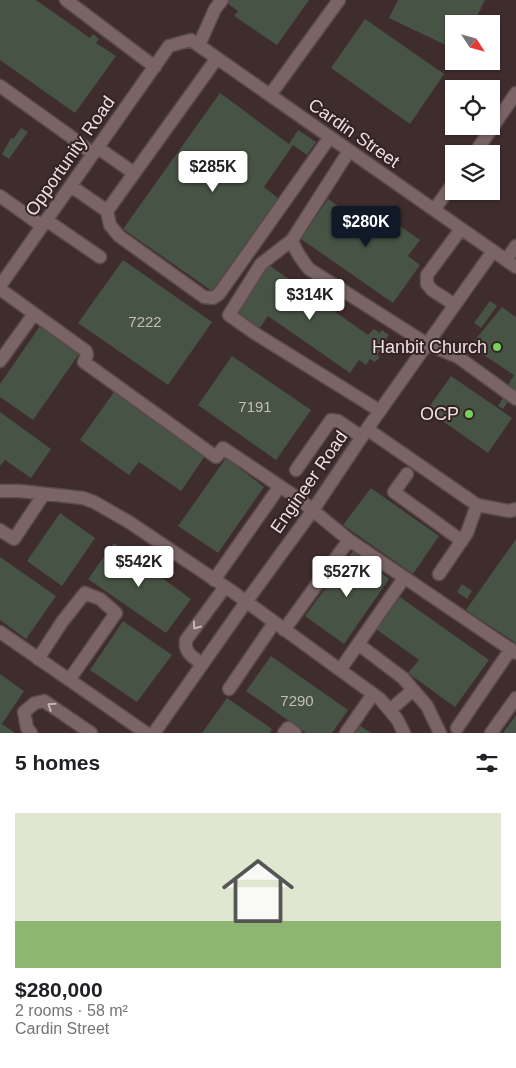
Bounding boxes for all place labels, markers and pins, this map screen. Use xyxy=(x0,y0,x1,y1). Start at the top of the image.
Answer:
pin: $285K xyxy=(178,150,248,193)
pin: $280K xyxy=(331,206,401,248)
pin: $314K xyxy=(275,278,345,321)
place label: Hanbit Church xyxy=(372,337,487,357)
marker: Hanbit Church xyxy=(491,341,503,353)
place label: OCP xyxy=(420,404,459,424)
marker: OCP xyxy=(463,408,475,420)
pin: $542K xyxy=(104,546,174,588)
pin: $527K xyxy=(312,556,382,598)

